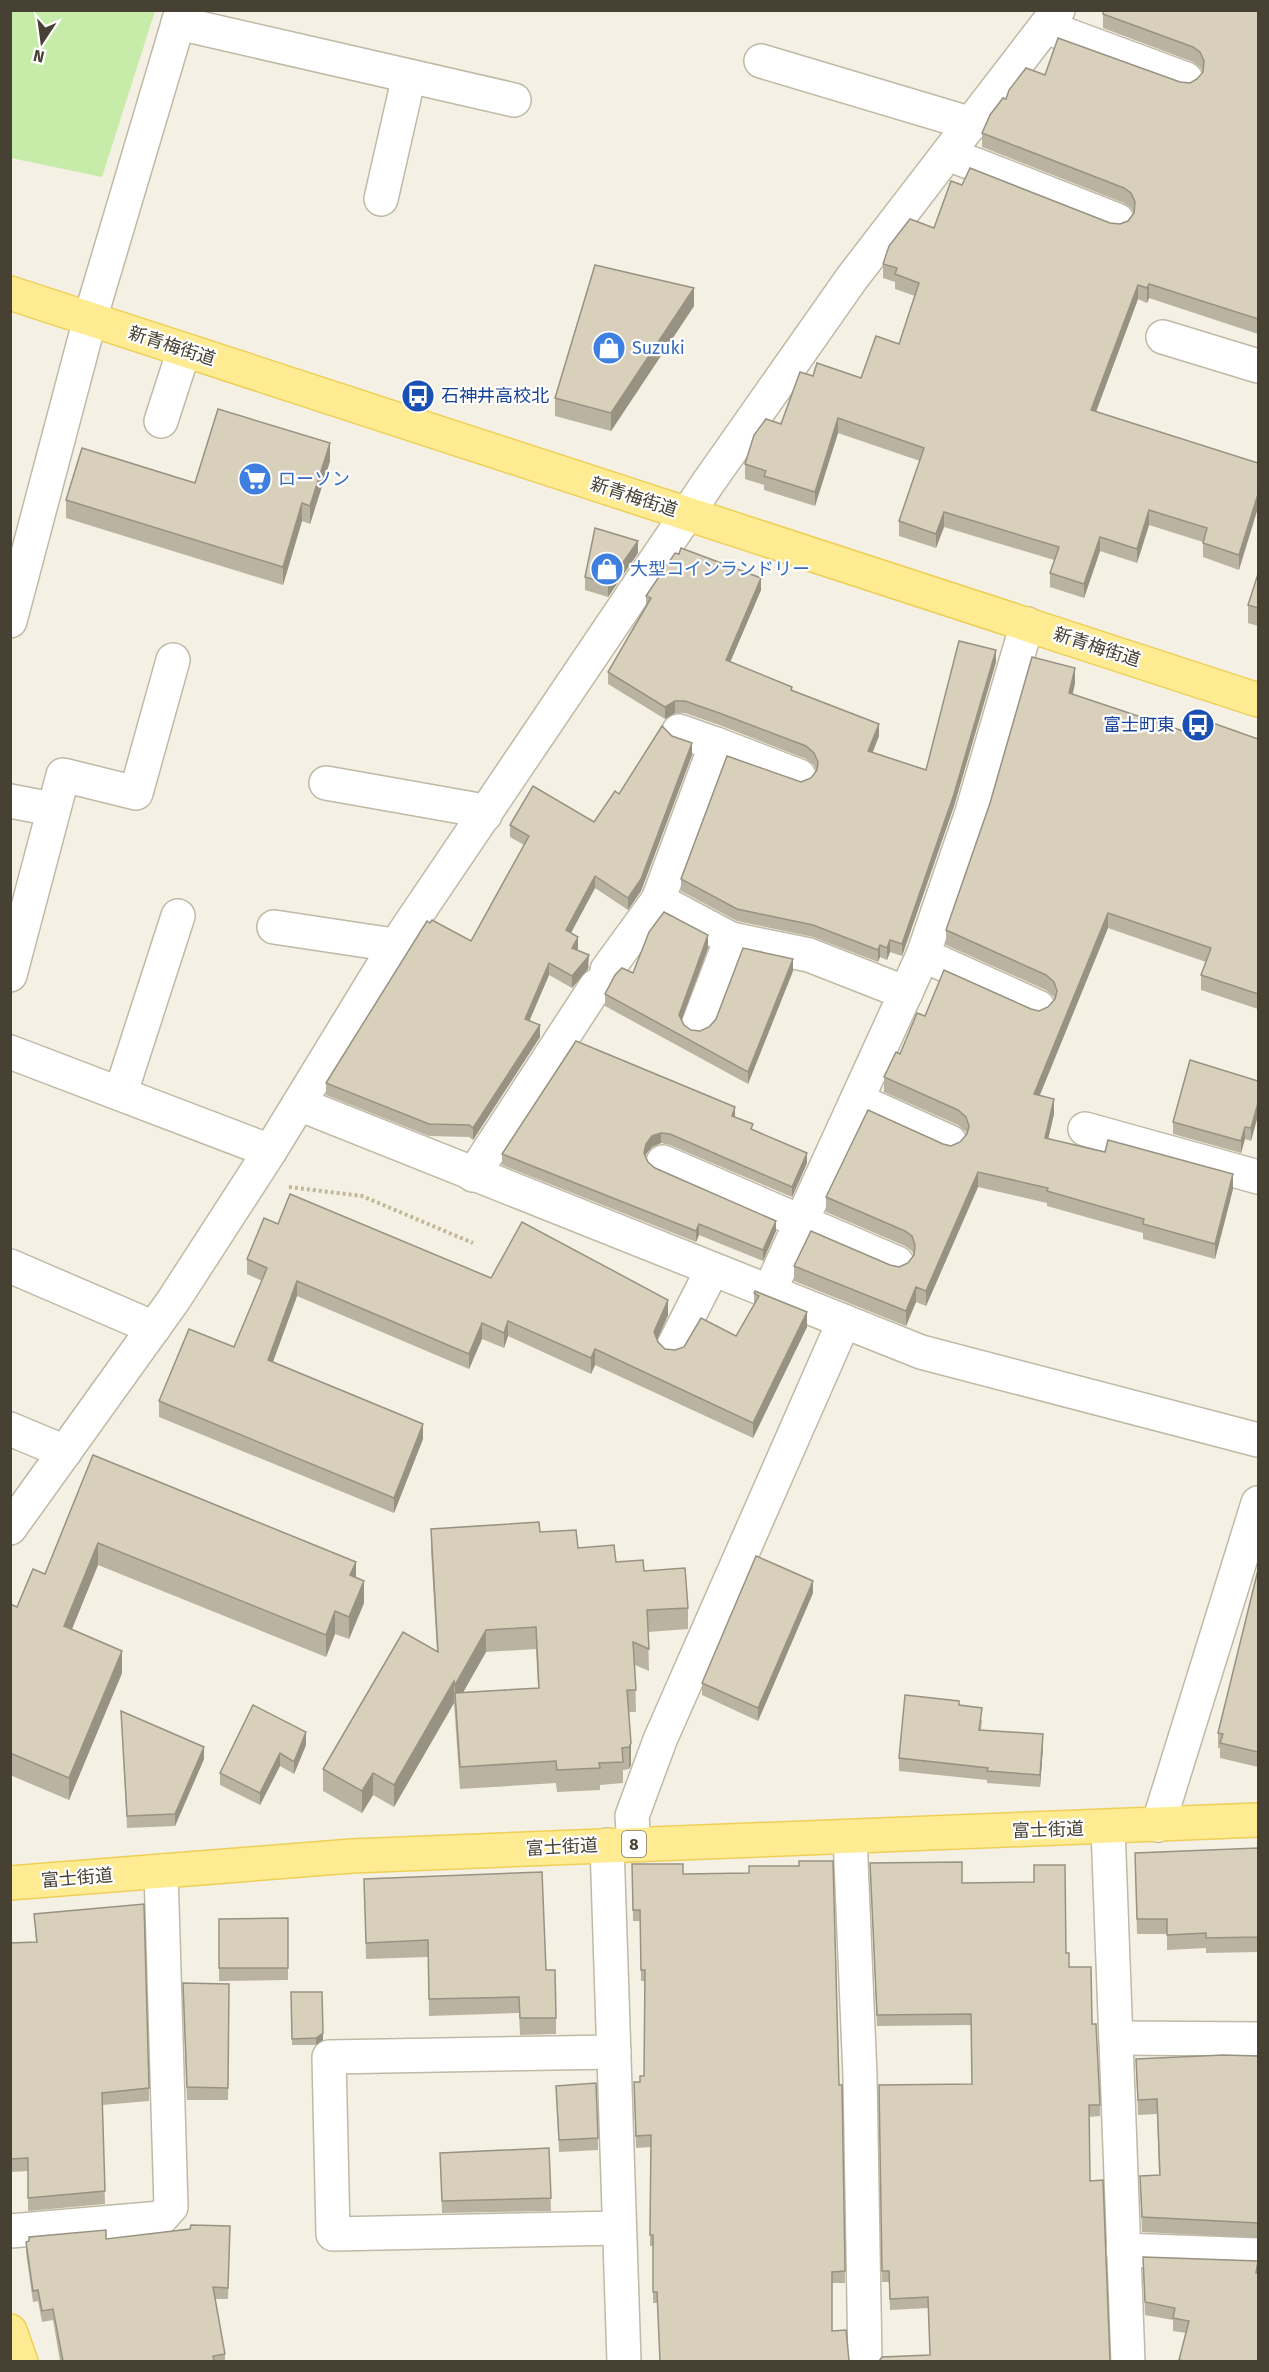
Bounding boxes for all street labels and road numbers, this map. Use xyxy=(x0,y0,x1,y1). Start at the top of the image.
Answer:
street label: 新青梅街道 xyxy=(126,322,218,370)
street label: 新青梅街道 xyxy=(588,473,680,521)
street label: 新青梅街道 xyxy=(1051,623,1143,671)
street label: 富士街道 xyxy=(1012,1818,1084,1842)
road number: 8 xyxy=(622,1831,646,1857)
street label: 富士街道 xyxy=(525,1834,599,1860)
street label: 富士街道 xyxy=(40,1864,114,1892)

